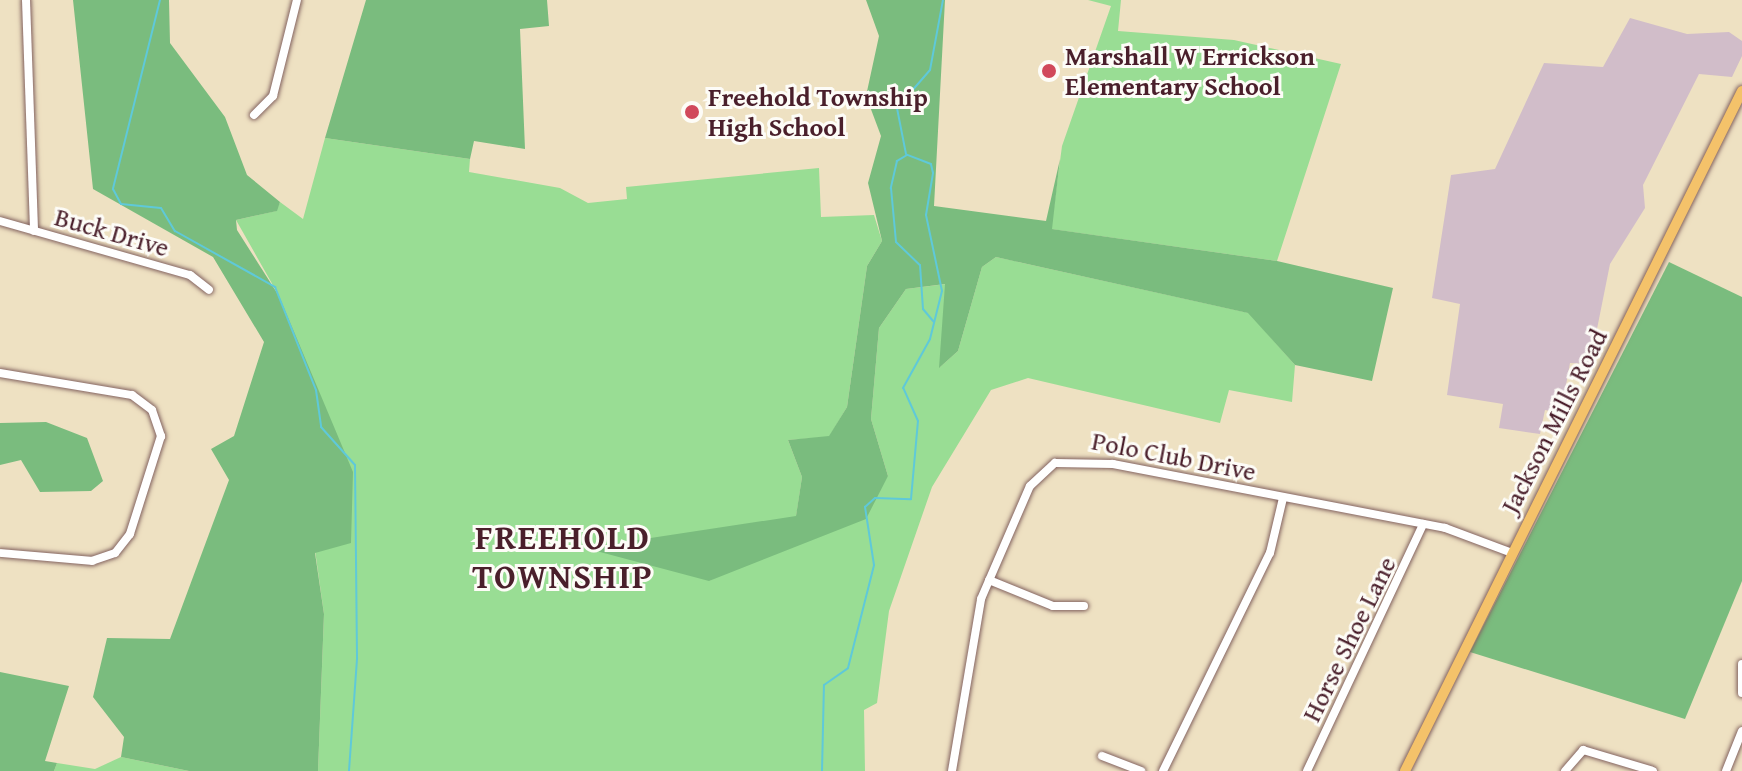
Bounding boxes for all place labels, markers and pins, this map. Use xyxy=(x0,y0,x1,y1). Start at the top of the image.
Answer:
place label: Marshall W Errickson Elementary School xyxy=(1065,40,1315,102)
marker: Marshall W Errickson Elementary School xyxy=(1040,62,1058,80)
place label: Freehold Township High School xyxy=(708,81,928,142)
marker: Freehold Township High School xyxy=(683,103,701,121)

